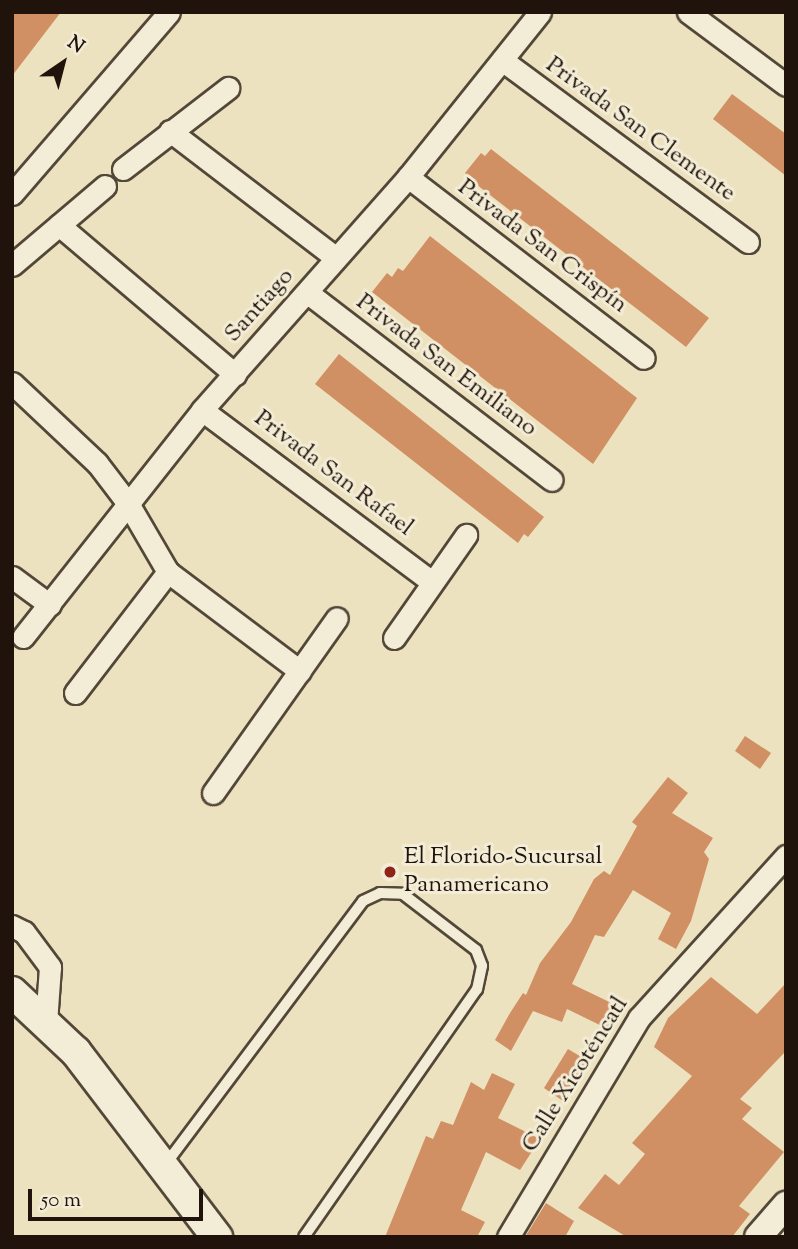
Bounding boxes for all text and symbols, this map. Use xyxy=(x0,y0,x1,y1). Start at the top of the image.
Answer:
north arrow xyxy=(28,28,98,98)
text: N xyxy=(61,30,89,61)
street label: Privada San Clemente xyxy=(539,51,741,209)
street label: Privada San Crispín xyxy=(451,174,633,320)
street label: Santiago xyxy=(219,263,301,349)
street label: Privada San Emiliano xyxy=(350,288,542,444)
street label: Privada San Rafael xyxy=(248,405,418,543)
place label: El Florido-Sucursal Panamericano xyxy=(404,844,602,900)
marker: El Florido-Sucursal Panamericano xyxy=(382,864,398,880)
street label: Calle Xicoténcatl xyxy=(517,992,635,1158)
scale bar xyxy=(32,1176,206,1220)
text: 50 m xyxy=(41,1186,81,1216)

